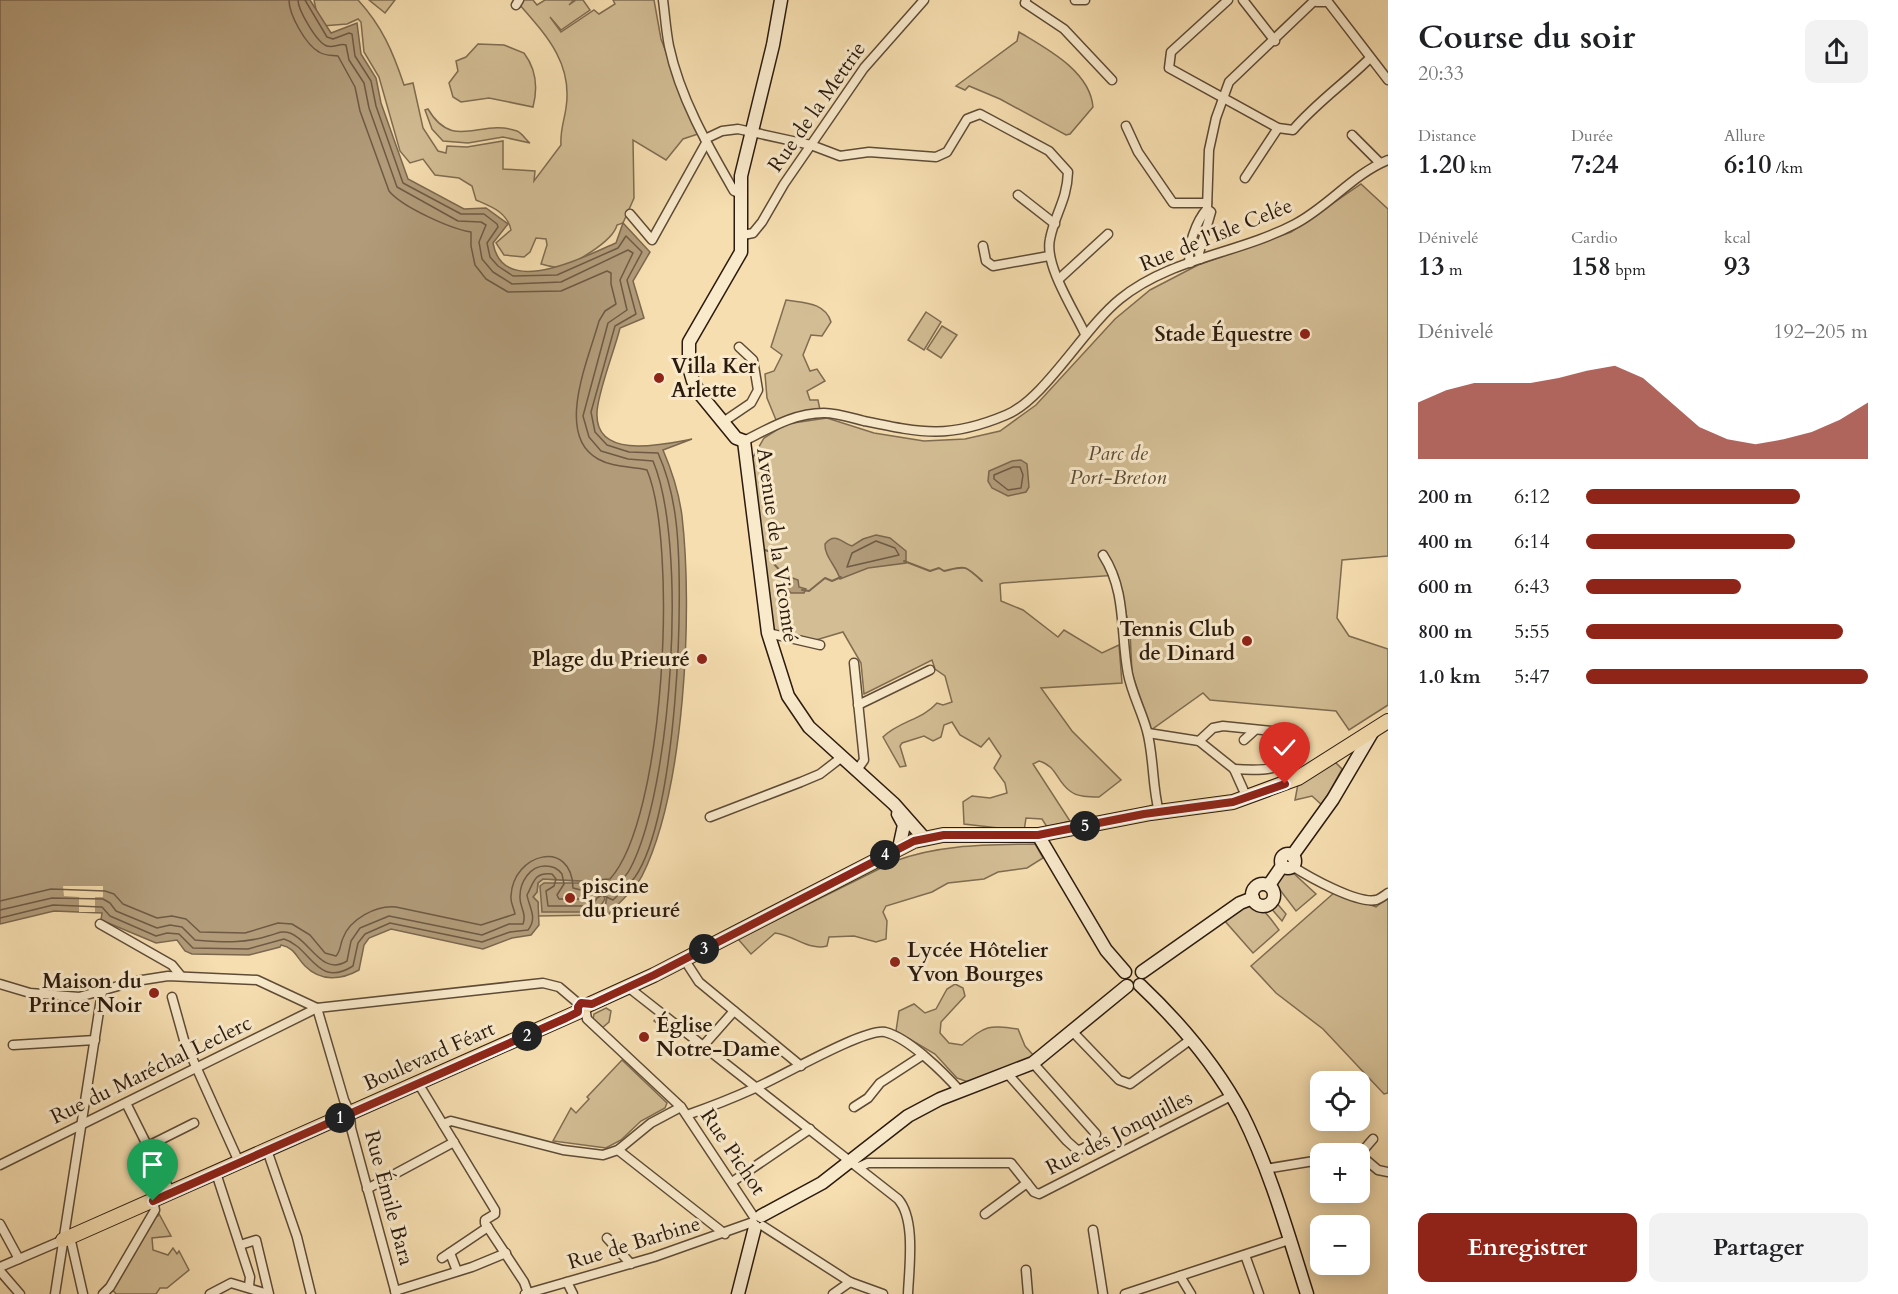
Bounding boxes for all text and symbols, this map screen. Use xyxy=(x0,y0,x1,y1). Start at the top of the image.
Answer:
text: Course du soir xyxy=(1418,15,1635,60)
button: share xyxy=(1805,20,1868,83)
street label: Rue de la Mettrie xyxy=(761,36,873,178)
text: 20:33 xyxy=(1418,60,1464,87)
text: Distance xyxy=(1418,125,1476,147)
text: Durée xyxy=(1571,125,1613,147)
text: Allure xyxy=(1724,125,1765,147)
text: 1.20 xyxy=(1418,147,1466,182)
text: 7:24 xyxy=(1571,147,1619,182)
text: 6:10 xyxy=(1724,147,1772,182)
text: km xyxy=(1466,157,1492,179)
text: /km xyxy=(1772,157,1803,179)
street label: Rue de l'Isle Celée xyxy=(1135,191,1297,279)
text: Dénivelé xyxy=(1418,227,1479,249)
text: Cardio xyxy=(1571,227,1618,249)
text: kcal xyxy=(1724,227,1751,249)
text: 13 xyxy=(1418,249,1445,284)
text: 158 xyxy=(1571,249,1611,284)
text: 93 xyxy=(1724,249,1751,284)
text: m xyxy=(1445,259,1462,281)
text: bpm xyxy=(1611,259,1646,281)
text: Dénivelé xyxy=(1418,318,1494,345)
text: 192–205 m xyxy=(1773,318,1868,345)
place label: Stade Équestre xyxy=(1154,320,1293,349)
marker: Stade Équestre xyxy=(1298,327,1312,341)
place label: Villa Ker Arlette xyxy=(671,352,757,405)
marker: Villa Ker Arlette xyxy=(652,371,666,385)
park label: Parc de Port-Breton xyxy=(1070,439,1167,492)
street label: Avenue de la Vicomté xyxy=(749,446,805,644)
text: 200 m xyxy=(1418,483,1473,510)
text: 6:12 xyxy=(1514,483,1550,510)
text: 400 m xyxy=(1418,528,1473,555)
text: 6:14 xyxy=(1514,528,1550,555)
text: 600 m xyxy=(1418,573,1473,600)
text: 6:43 xyxy=(1514,573,1550,600)
place label: Tennis Club de Dinard xyxy=(1119,615,1235,668)
text: 800 m xyxy=(1418,618,1473,645)
text: 5:55 xyxy=(1514,618,1550,645)
marker: Tennis Club de Dinard xyxy=(1240,634,1254,648)
place label: Plage du Prieuré xyxy=(532,645,690,674)
marker: Plage du Prieuré xyxy=(695,652,709,666)
text: 1.0 km xyxy=(1418,663,1481,690)
text: 5:47 xyxy=(1514,663,1550,690)
pin xyxy=(1259,722,1310,784)
icon: check xyxy=(1268,731,1301,764)
pin: 5 xyxy=(1070,811,1100,841)
text: 5 xyxy=(1081,815,1089,837)
pin: 4 xyxy=(870,840,900,870)
text: 4 xyxy=(881,844,889,866)
place label: piscine du prieuré xyxy=(582,872,681,925)
marker: piscine du prieuré xyxy=(563,891,577,905)
pin: 3 xyxy=(689,934,719,964)
place label: Lycée Hôtelier Yvon Bourges xyxy=(907,936,1049,989)
text: 3 xyxy=(700,938,708,960)
marker: Lycée Hôtelier Yvon Bourges xyxy=(888,955,902,969)
place label: Maison du Prince Noir xyxy=(28,967,143,1020)
marker: Maison du Prince Noir xyxy=(147,986,161,1000)
street label: Rue du Maréchal Leclerc xyxy=(45,1009,257,1131)
place label: Église Notre-Dame xyxy=(656,1011,780,1064)
street label: Boulevard Féart xyxy=(359,1014,500,1098)
pin: 2 xyxy=(512,1021,542,1051)
text: 2 xyxy=(523,1025,531,1047)
marker: Église Notre-Dame xyxy=(637,1030,651,1044)
map controls xyxy=(1310,1071,1370,1275)
button: locate xyxy=(1310,1071,1370,1131)
street label: Rue des Jonquilles xyxy=(1041,1084,1197,1182)
pin: 1 xyxy=(325,1103,355,1133)
street label: Rue Pichot xyxy=(693,1103,773,1201)
text: 1 xyxy=(336,1107,344,1129)
street label: Rue Émile Bara xyxy=(357,1127,421,1269)
pin xyxy=(127,1139,178,1201)
button: + xyxy=(1310,1143,1370,1203)
icon: arrive xyxy=(136,1148,169,1181)
street label: Rue de Barbine xyxy=(564,1209,704,1277)
button: Enregistrer xyxy=(1418,1213,1637,1282)
button: Partager xyxy=(1649,1213,1868,1282)
button: − xyxy=(1310,1215,1370,1275)

